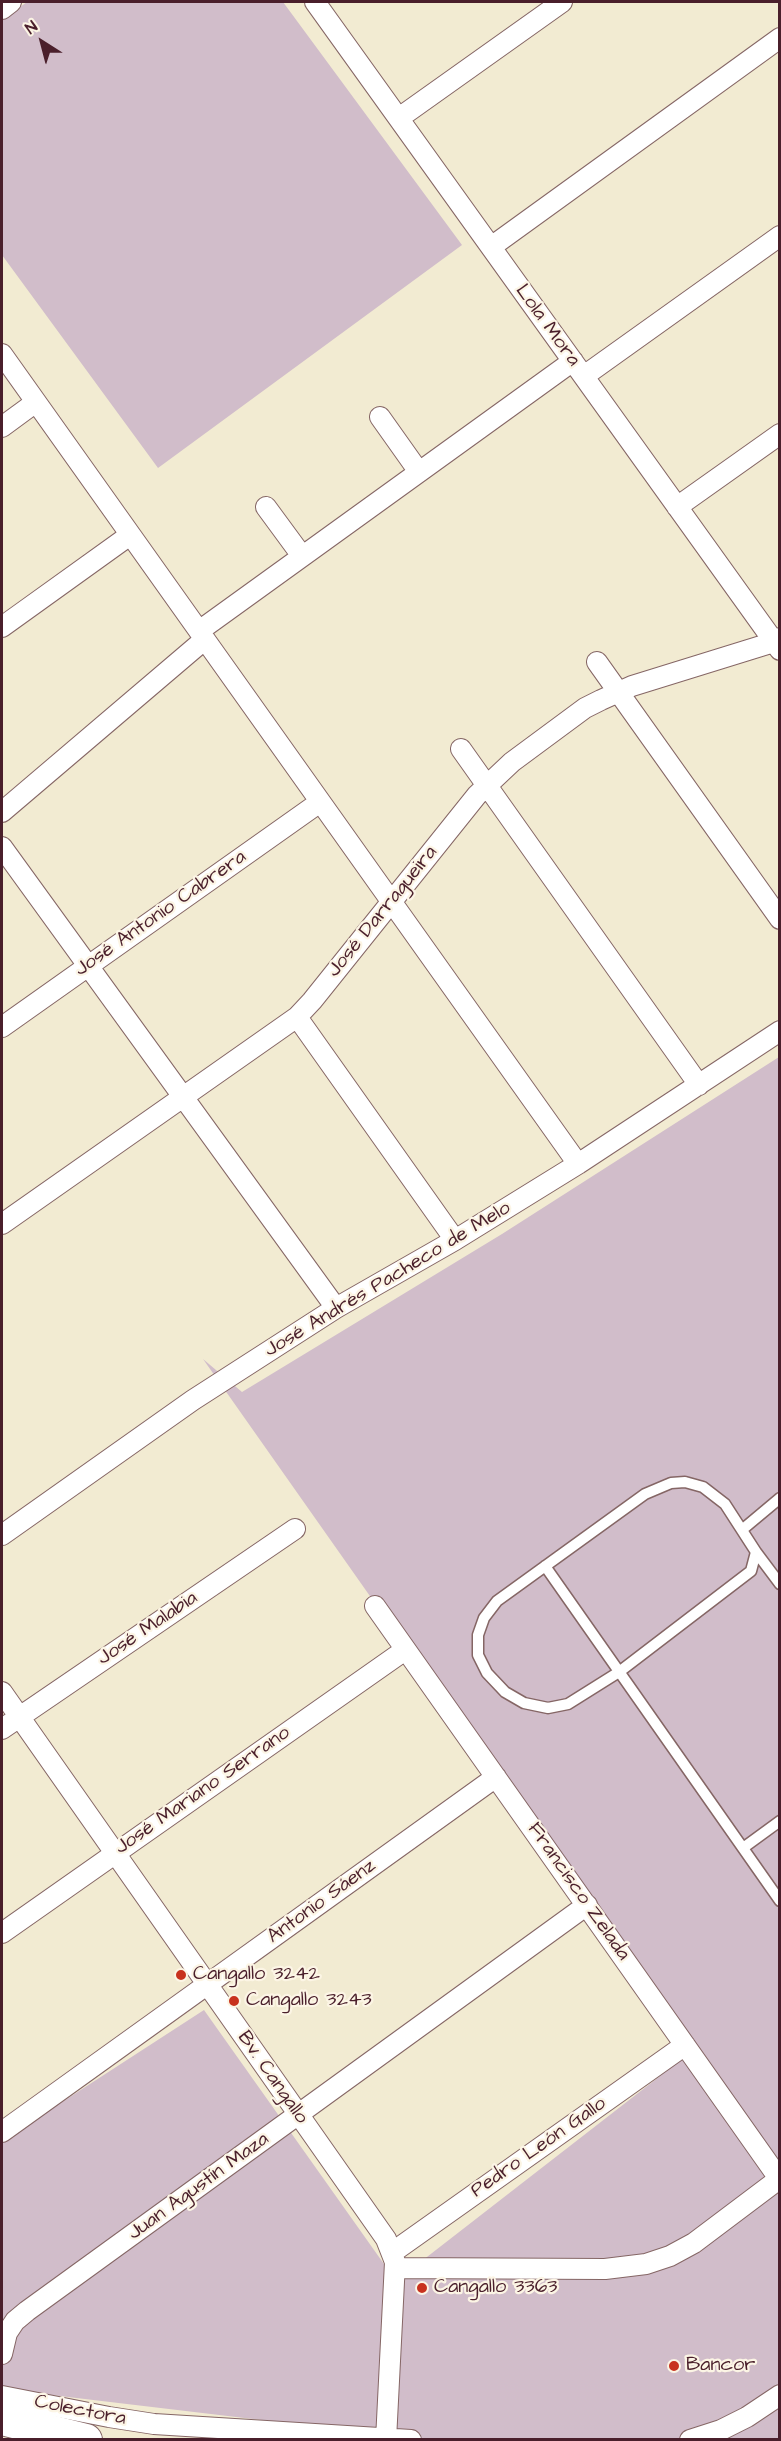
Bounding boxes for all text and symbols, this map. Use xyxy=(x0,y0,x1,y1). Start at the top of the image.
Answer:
north arrow xyxy=(12,12,72,72)
text: N xyxy=(21,16,42,39)
street label: Lola Mora xyxy=(509,280,585,372)
street label: José Darragueira xyxy=(323,842,443,982)
street label: José Antonio Cabrera xyxy=(71,846,251,982)
street label: José Andrés Pacheco de Melo xyxy=(261,1197,515,1363)
street label: José Malabia xyxy=(94,1587,202,1671)
street label: José Mariano Serrano xyxy=(111,1721,295,1861)
street label: Francisco Zelada xyxy=(521,1818,635,1966)
street label: Antonio Sáenz xyxy=(263,1855,381,1949)
place label: Cangallo 3242 xyxy=(193,1963,320,1987)
marker: Cangallo 3242 xyxy=(174,1968,188,1982)
place label: Cangallo 3243 xyxy=(246,1989,372,2013)
marker: Cangallo 3243 xyxy=(227,1994,241,2008)
street label: Bv. Cangallo xyxy=(231,2027,313,2129)
street label: Pedro León Gallo xyxy=(467,2092,611,2204)
street label: Juan Agustín Maza xyxy=(124,2128,274,2246)
place label: Cangallo 3363 xyxy=(434,2276,557,2300)
marker: Cangallo 3363 xyxy=(415,2281,429,2295)
place label: Bancor xyxy=(686,2354,755,2378)
marker: Bancor xyxy=(667,2359,681,2373)
street label: Colectora xyxy=(32,2390,128,2432)

